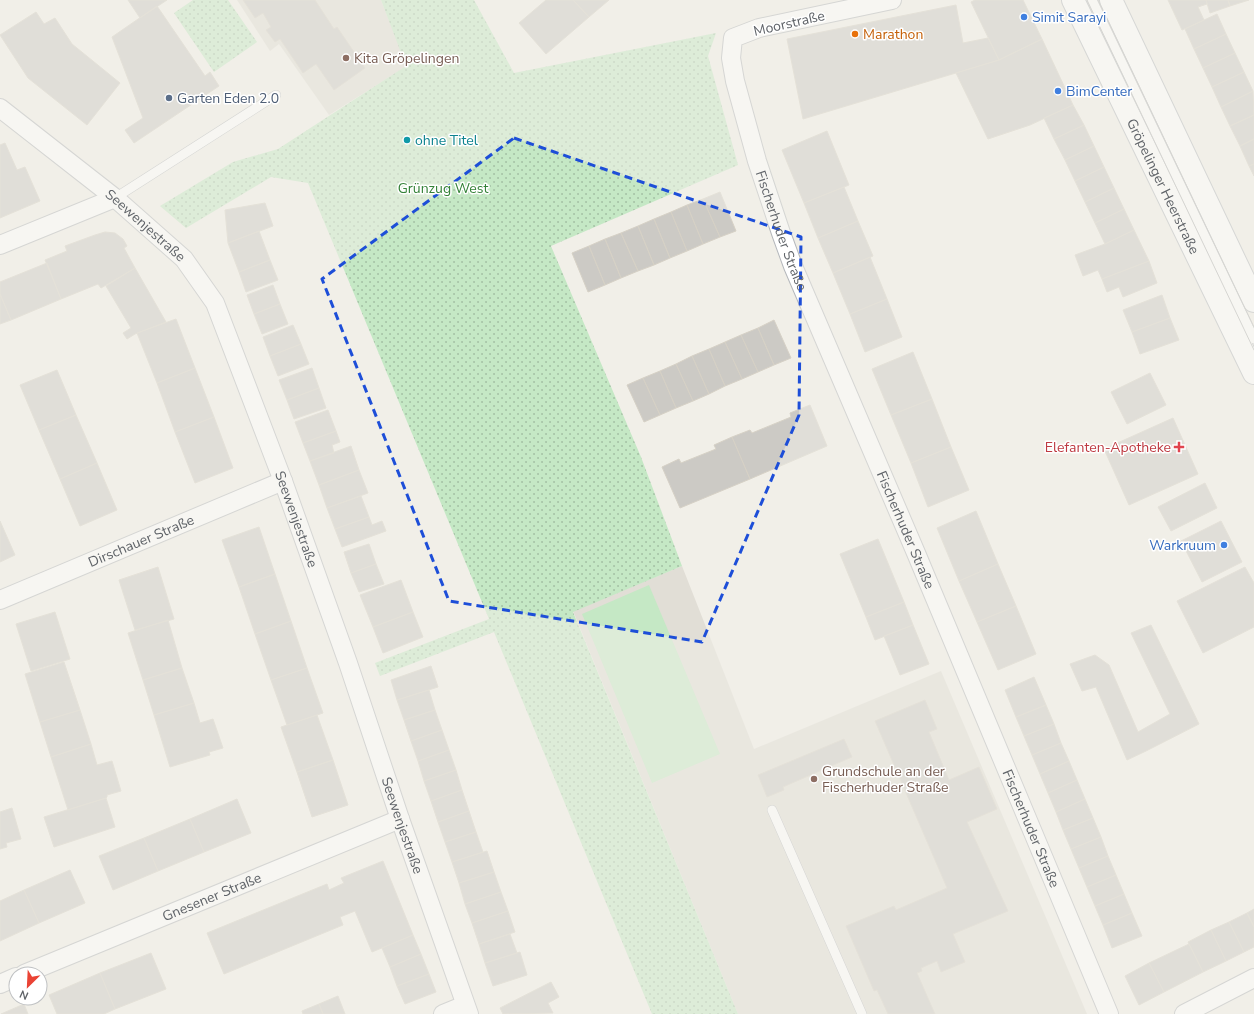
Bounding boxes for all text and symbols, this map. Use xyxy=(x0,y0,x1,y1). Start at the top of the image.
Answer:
street label: Moorstraße xyxy=(752,6,827,41)
place label: Simit Sarayi xyxy=(1032,8,1106,27)
marker: Simit Sarayi xyxy=(1019,12,1029,22)
place label: Marathon xyxy=(863,25,923,44)
marker: Marathon xyxy=(850,29,860,39)
place label: Kita Gröpelingen xyxy=(354,49,459,68)
marker: Kita Gröpelingen xyxy=(341,53,351,63)
place label: BimCenter xyxy=(1066,82,1132,101)
marker: BimCenter xyxy=(1053,86,1063,96)
place label: Garten Eden 2.0 xyxy=(177,89,279,108)
marker: Garten Eden 2.0 xyxy=(164,93,174,103)
street label: Gröpelinger Heerstraße xyxy=(1122,115,1204,258)
place label: ohne Titel xyxy=(415,131,479,150)
marker: ohne Titel xyxy=(402,135,412,145)
street label: Fischerhuder Straße xyxy=(751,168,812,294)
park label: Grünzug West xyxy=(398,179,488,198)
street label: Seewenjestraße xyxy=(101,185,190,266)
place label: Elefanten-Apotheke xyxy=(1045,438,1171,457)
marker: Elefanten-Apotheke xyxy=(1174,442,1184,452)
street label: Seewenjestraße xyxy=(270,468,322,570)
street label: Fischerhuder Straße xyxy=(872,468,939,592)
street label: Dirschauer Straße xyxy=(85,510,197,572)
place label: Warkruum xyxy=(1149,536,1216,555)
marker: Warkruum xyxy=(1219,540,1229,550)
place label: Grundschule an der Fischerhuder Straße xyxy=(822,762,948,797)
street label: Fischerhuder Straße xyxy=(998,767,1064,891)
marker: Grundschule an der Fischerhuder Straße xyxy=(809,774,819,784)
street label: Seewenjestraße xyxy=(377,775,428,877)
street label: Gnesener Straße xyxy=(159,868,264,926)
north arrow xyxy=(8,966,48,1006)
text: N xyxy=(17,986,31,1003)

